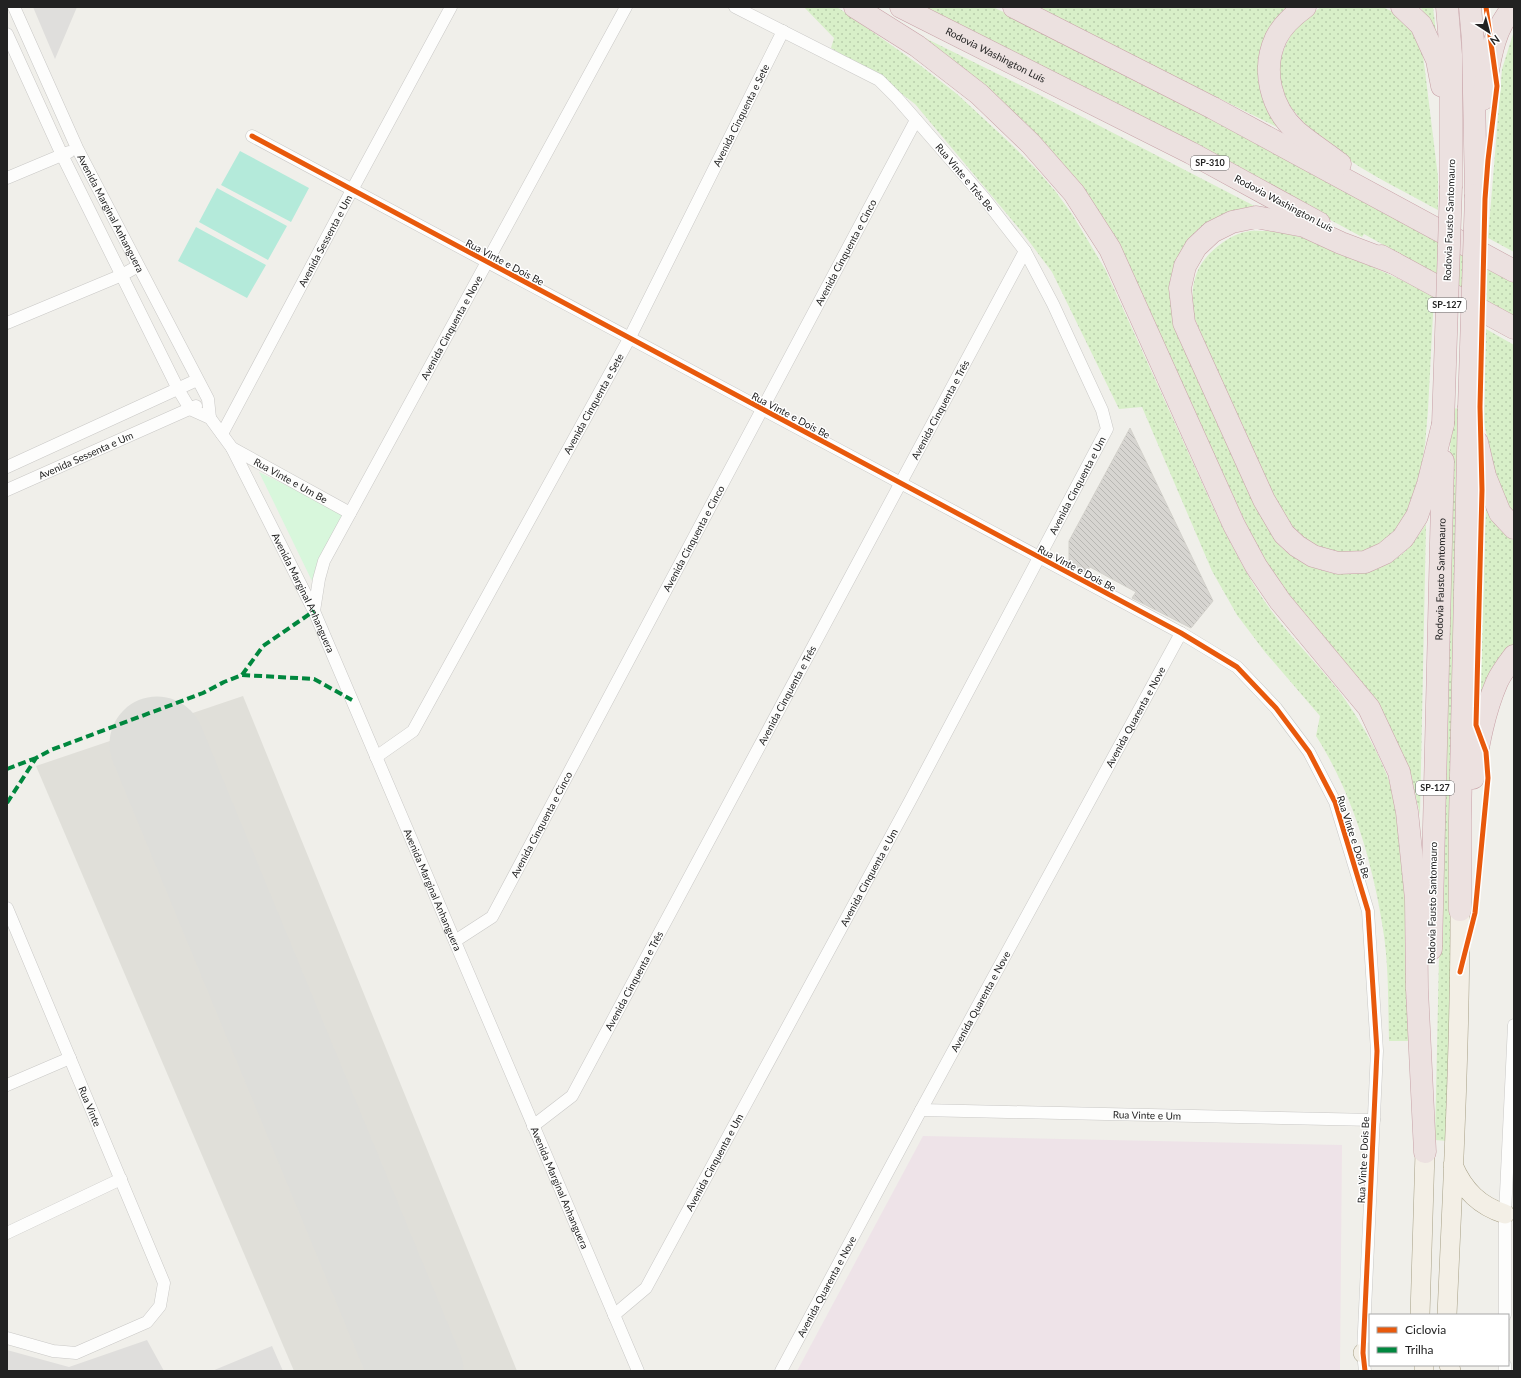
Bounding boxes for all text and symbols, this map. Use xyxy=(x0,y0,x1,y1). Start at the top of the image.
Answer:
north arrow xyxy=(1469,12,1509,52)
street label: Rodovia Washington Luís xyxy=(944,25,1048,85)
text: N xyxy=(1488,33,1502,48)
street label: Avenida Cinquenta e Sete xyxy=(710,62,772,168)
street label: Rua Vinte e Três Be xyxy=(933,141,997,213)
street label: Avenida Marginal Anhanguera xyxy=(75,152,147,274)
road number: SP-310 xyxy=(1191,156,1229,170)
street label: Rodovia Fausto Santomauro xyxy=(1441,158,1457,281)
street label: Rodovia Washington Luís xyxy=(1233,172,1335,234)
street label: Avenida Sessenta e Um xyxy=(296,193,354,289)
street label: Avenida Cinquenta e Cinco xyxy=(812,197,879,307)
street label: Rua Vinte e Dois Be xyxy=(464,236,546,288)
street label: Avenida Cinquenta e Nove xyxy=(418,273,485,382)
road number: SP-127 xyxy=(1428,298,1466,312)
street label: Avenida Cinquenta e Sete xyxy=(561,351,626,456)
street label: Avenida Cinquenta e Três xyxy=(908,358,971,461)
street label: Rua Vinte e Dois Be xyxy=(750,389,832,441)
street label: Avenida Sessenta e Um xyxy=(36,429,135,481)
street label: Avenida Cinquenta e Um xyxy=(1046,434,1108,536)
street label: Rua Vinte e Um Be xyxy=(252,455,330,505)
street label: Avenida Cinquenta e Cinco xyxy=(660,483,727,593)
street label: Rodovia Fausto Santomauro xyxy=(1433,517,1448,641)
street label: Avenida Marginal Anhanguera xyxy=(270,531,337,654)
street label: Rua Vinte e Dois Be xyxy=(1036,542,1118,594)
street label: Avenida Cinquenta e Três xyxy=(755,643,818,747)
street label: Avenida Quarenta e Nove xyxy=(1103,664,1168,769)
street label: Avenida Cinquenta e Cinco xyxy=(508,769,575,880)
road number: SP-127 xyxy=(1416,781,1454,795)
street label: Rua Vinte e Dois Be xyxy=(1335,794,1373,880)
street label: Avenida Marginal Anhanguera xyxy=(402,827,464,953)
street label: Avenida Cinquenta e Um xyxy=(837,827,900,928)
street label: Rodovia Fausto Santomauro xyxy=(1425,841,1439,964)
street label: Avenida Cinquenta e Três xyxy=(602,929,665,1033)
street label: Avenida Quarenta e Nove xyxy=(948,949,1013,1054)
street label: Rua Vinte xyxy=(76,1084,104,1128)
street label: Rua Vinte e Um xyxy=(1113,1108,1181,1122)
street label: Avenida Cinquenta e Um xyxy=(683,1111,745,1213)
street label: Rua Vinte e Dois Be xyxy=(1355,1116,1371,1204)
street label: Avenida Marginal Anhanguera xyxy=(529,1125,591,1251)
street label: Avenida Quarenta e Nove xyxy=(794,1234,858,1339)
legend xyxy=(1369,1314,1509,1366)
text: Ciclovia xyxy=(1405,1322,1446,1337)
text: Trilha xyxy=(1405,1342,1434,1357)

